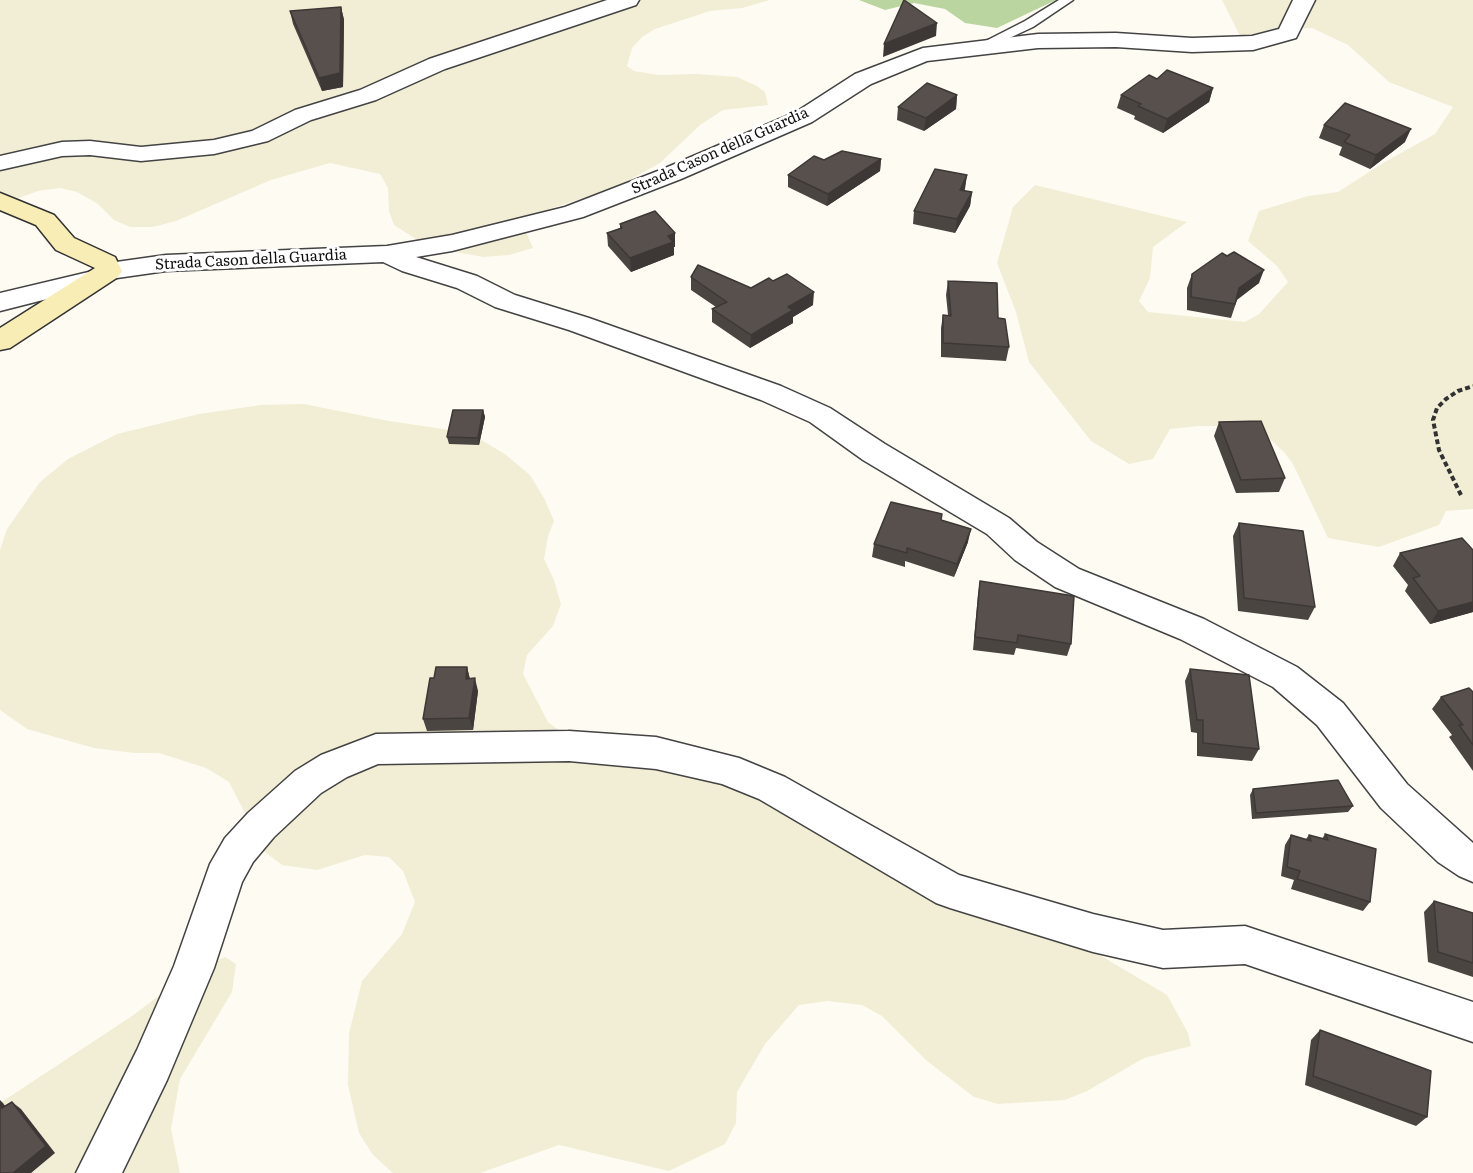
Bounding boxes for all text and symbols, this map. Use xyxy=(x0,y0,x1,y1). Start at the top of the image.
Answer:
street label: Strada Cason della Guardia xyxy=(629,104,811,198)
street label: Strada Cason della Guardia xyxy=(155,246,347,274)

